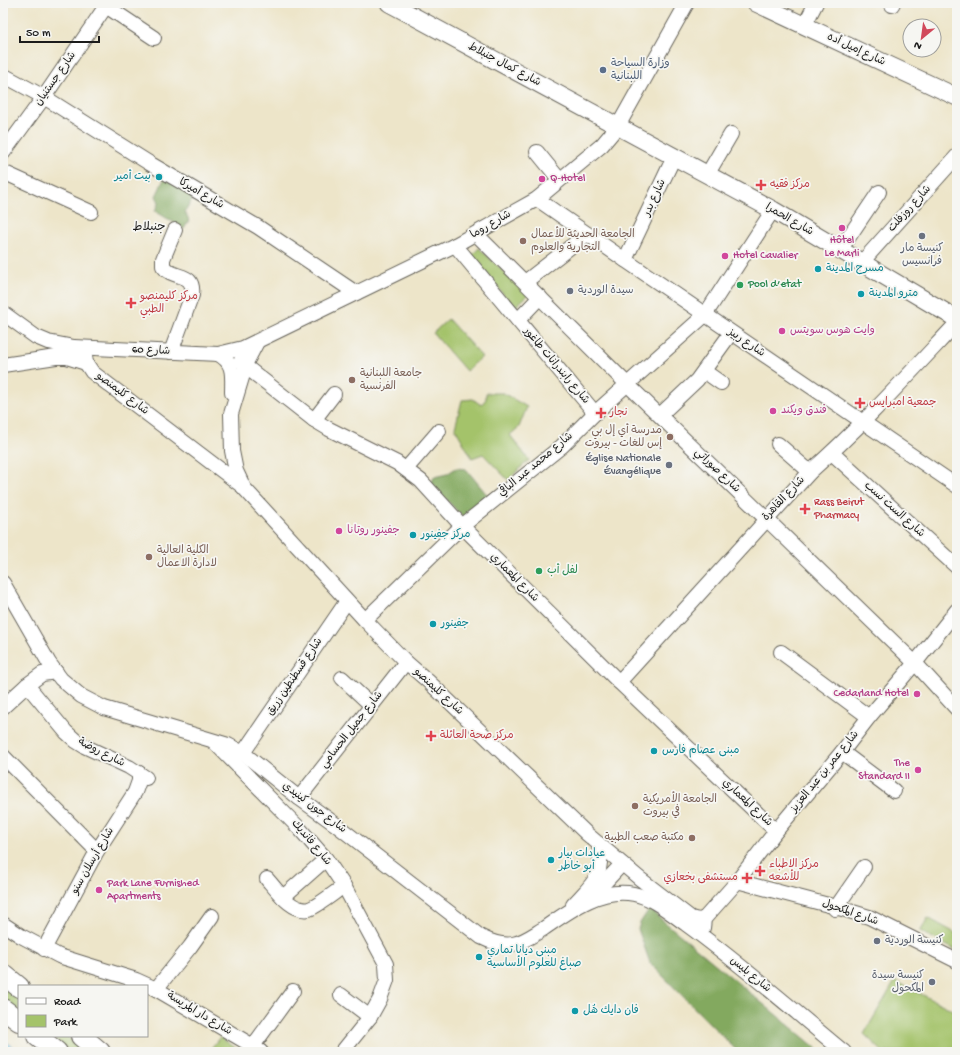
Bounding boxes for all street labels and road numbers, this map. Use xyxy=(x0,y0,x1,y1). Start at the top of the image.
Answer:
street label: شارع إميل أده xyxy=(825,29,888,70)
street label: شارع كمال جنبلاط xyxy=(465,40,543,90)
street label: شارع جستنيان xyxy=(32,49,80,109)
street label: شارع أميركا xyxy=(176,175,227,212)
street label: شارع بدر xyxy=(640,177,670,220)
street label: شارع روزفلت xyxy=(885,183,935,235)
street label: شارع الحمرا xyxy=(762,201,816,239)
street label: شارع روما xyxy=(468,208,514,242)
street label: شارع رابندرانات طاغور xyxy=(519,324,592,407)
street label: شارع ربيز xyxy=(724,325,767,361)
street label: شارع 60 xyxy=(132,343,170,359)
street label: شارع كليمنصو xyxy=(92,369,151,419)
street label: شارع محمد عبد الباقي xyxy=(494,428,576,500)
street label: شارع صوراتي xyxy=(690,446,743,498)
street label: شارع القاهرة xyxy=(760,474,808,524)
street label: شارع الست نسب xyxy=(861,479,927,541)
street label: شارع المعماري xyxy=(487,551,541,605)
street label: شارع قسطنطين زريق xyxy=(264,635,326,719)
street label: شارع كليمنصو xyxy=(410,665,466,719)
street label: شارع جميل الحسامي xyxy=(318,689,388,772)
street label: شارع عمر بن عبد العزيز xyxy=(787,728,862,817)
street label: شارع روضة xyxy=(75,735,127,771)
street label: شارع المعماري xyxy=(719,776,775,830)
street label: شارع جون كينيدي xyxy=(279,779,349,837)
street label: شارع فانديك xyxy=(288,817,334,869)
street label: شارع أرسلان سنو xyxy=(67,825,118,898)
street label: شارع المكحول xyxy=(820,897,880,929)
street label: شارع بليس xyxy=(727,954,773,996)
street label: شارع دار المريسة xyxy=(164,989,234,1039)

